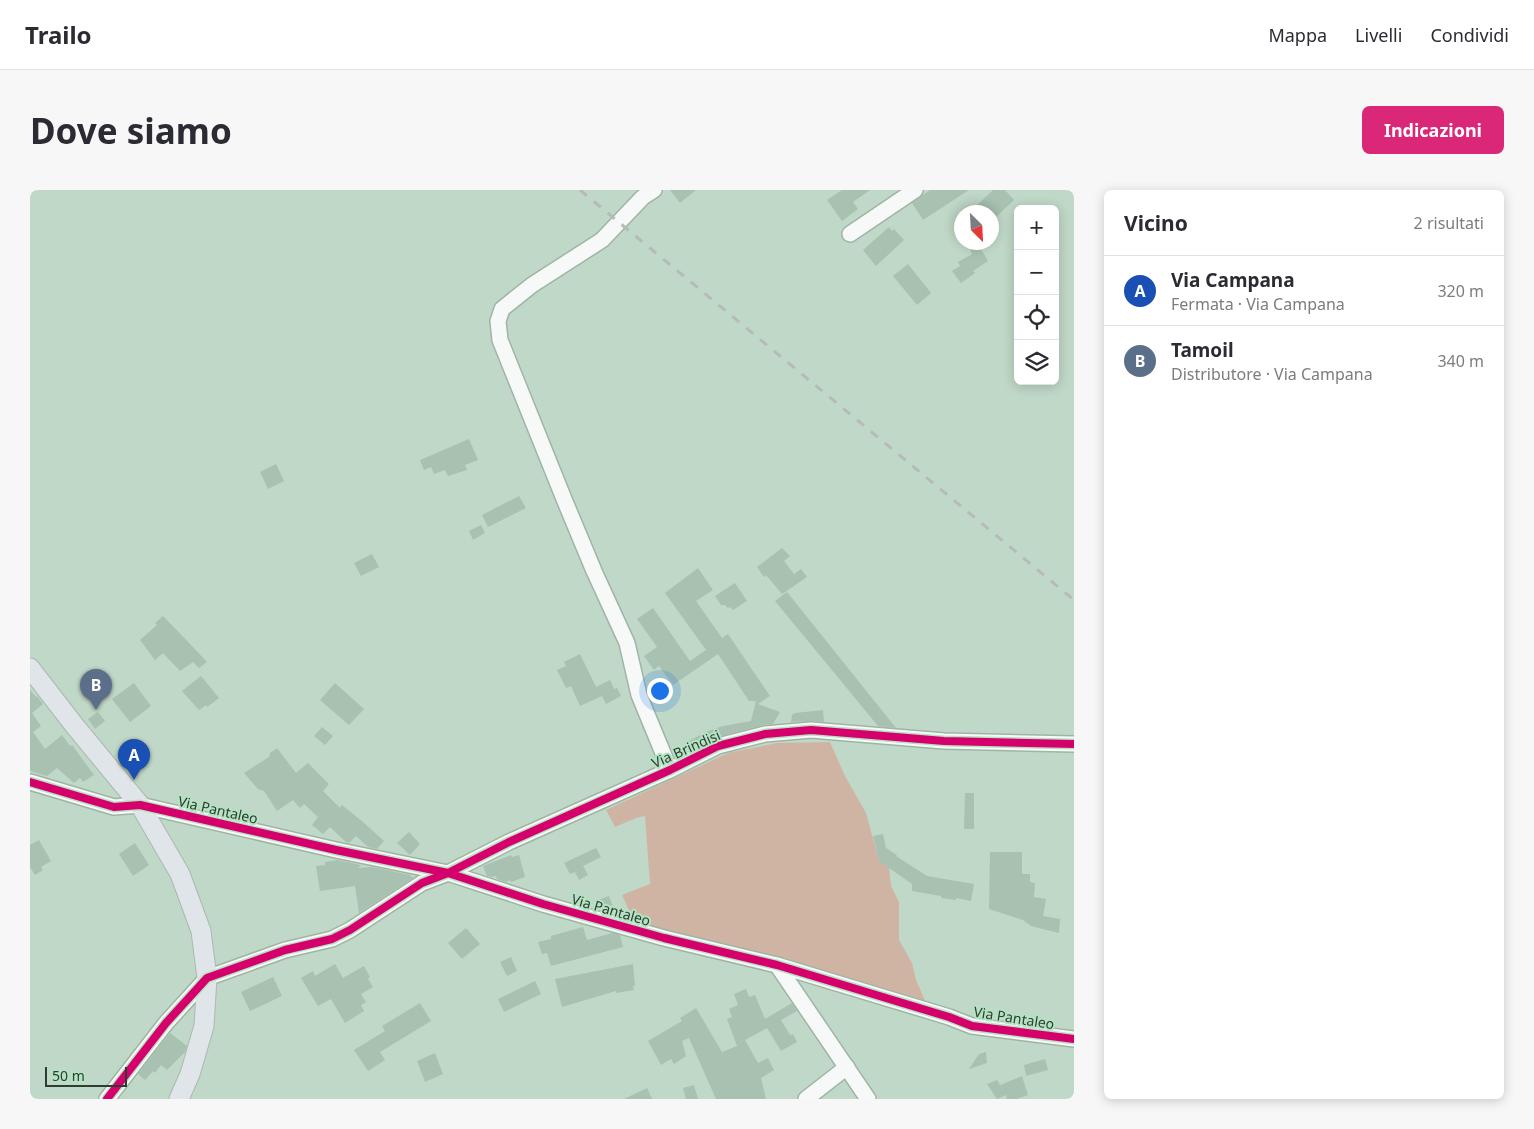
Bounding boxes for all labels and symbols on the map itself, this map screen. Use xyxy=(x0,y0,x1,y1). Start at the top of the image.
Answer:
north arrow xyxy=(954,205,999,250)
pin: B xyxy=(80,669,112,710)
your location xyxy=(647,678,673,704)
street label: Via Brindisi xyxy=(648,725,723,772)
pin: A xyxy=(118,739,150,780)
street label: Via Pantaleo xyxy=(176,791,260,828)
street label: Via Pantaleo xyxy=(569,889,653,930)
street label: Via Pantaleo xyxy=(972,1002,1056,1033)
scale bar xyxy=(45,1064,128,1087)

